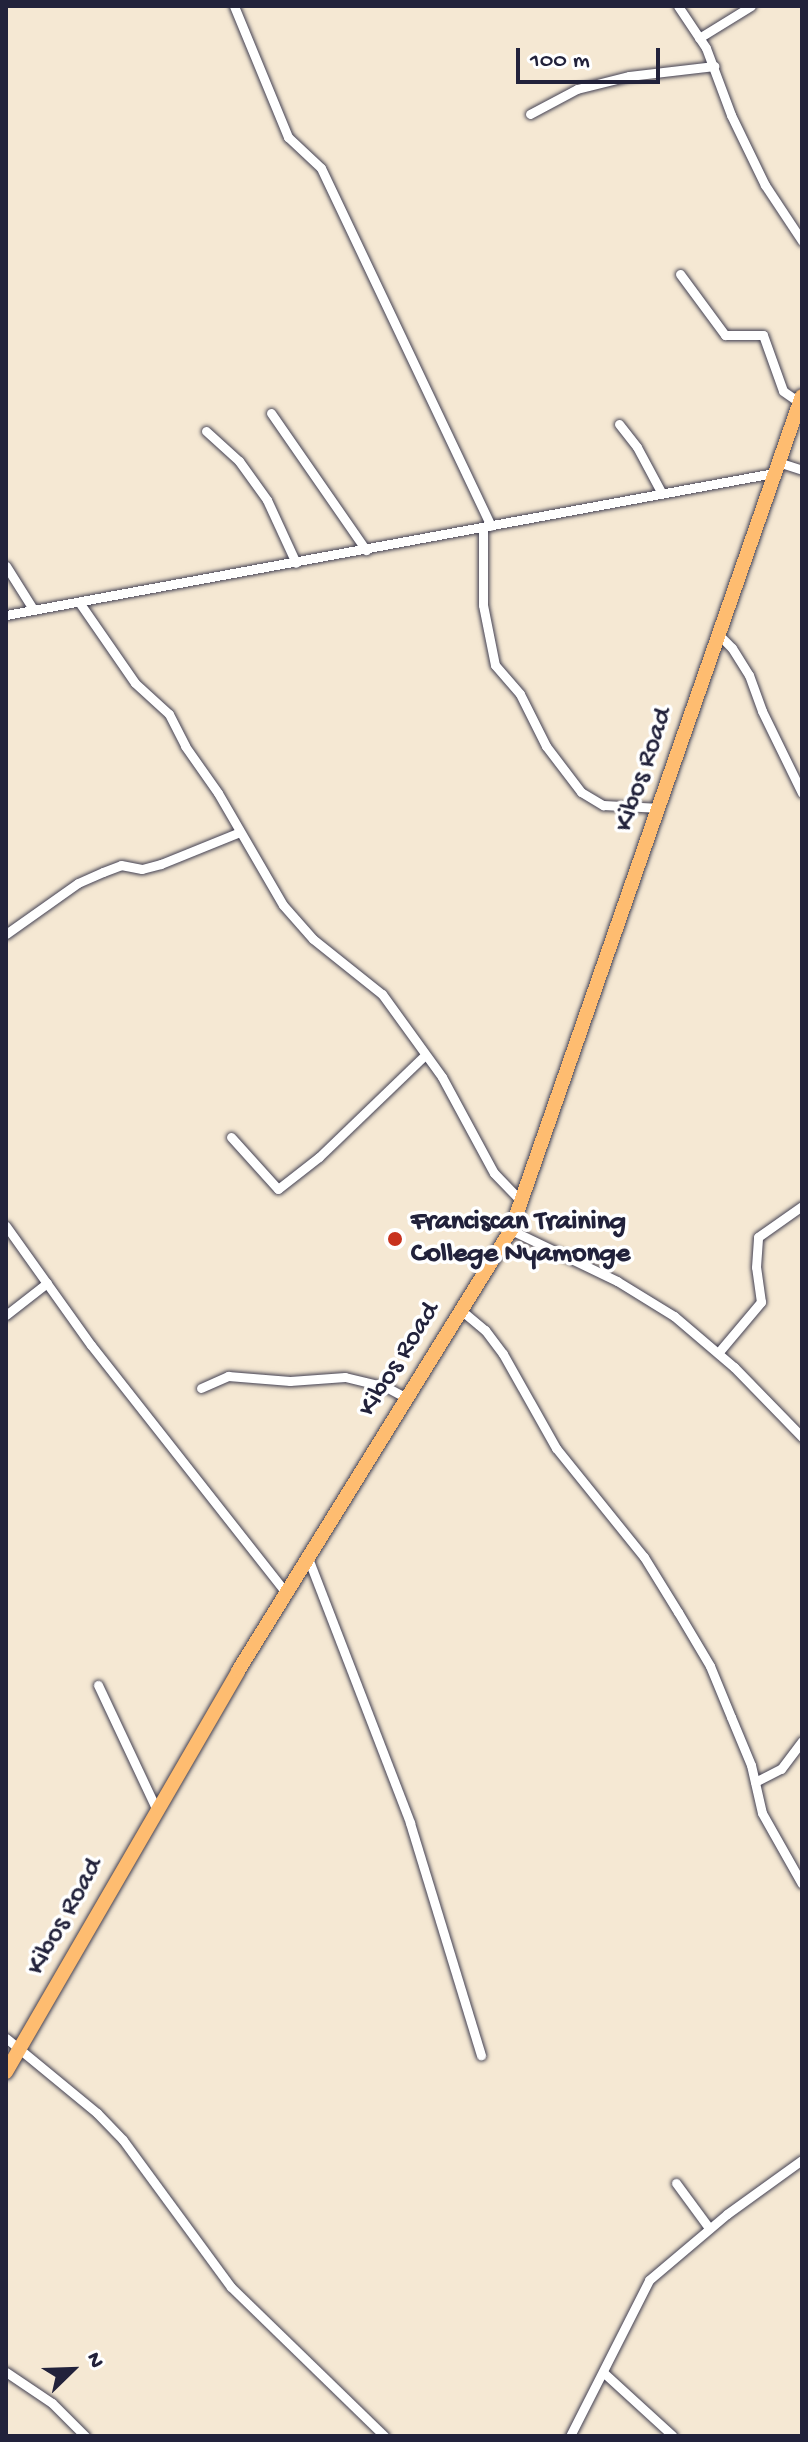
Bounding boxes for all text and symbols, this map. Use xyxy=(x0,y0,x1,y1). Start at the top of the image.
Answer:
scale bar xyxy=(520,32,664,82)
text: 100 m xyxy=(530,47,590,76)
street label: Kibos Road xyxy=(608,704,682,836)
place label: Franciscan Training College Nyamonge xyxy=(411,1206,630,1272)
marker: Franciscan Training College Nyamonge xyxy=(386,1230,404,1248)
street label: Kibos Road xyxy=(352,1296,448,1424)
street label: Kibos Road xyxy=(20,1852,112,1982)
north arrow xyxy=(32,2330,112,2410)
text: N xyxy=(79,2349,109,2372)

